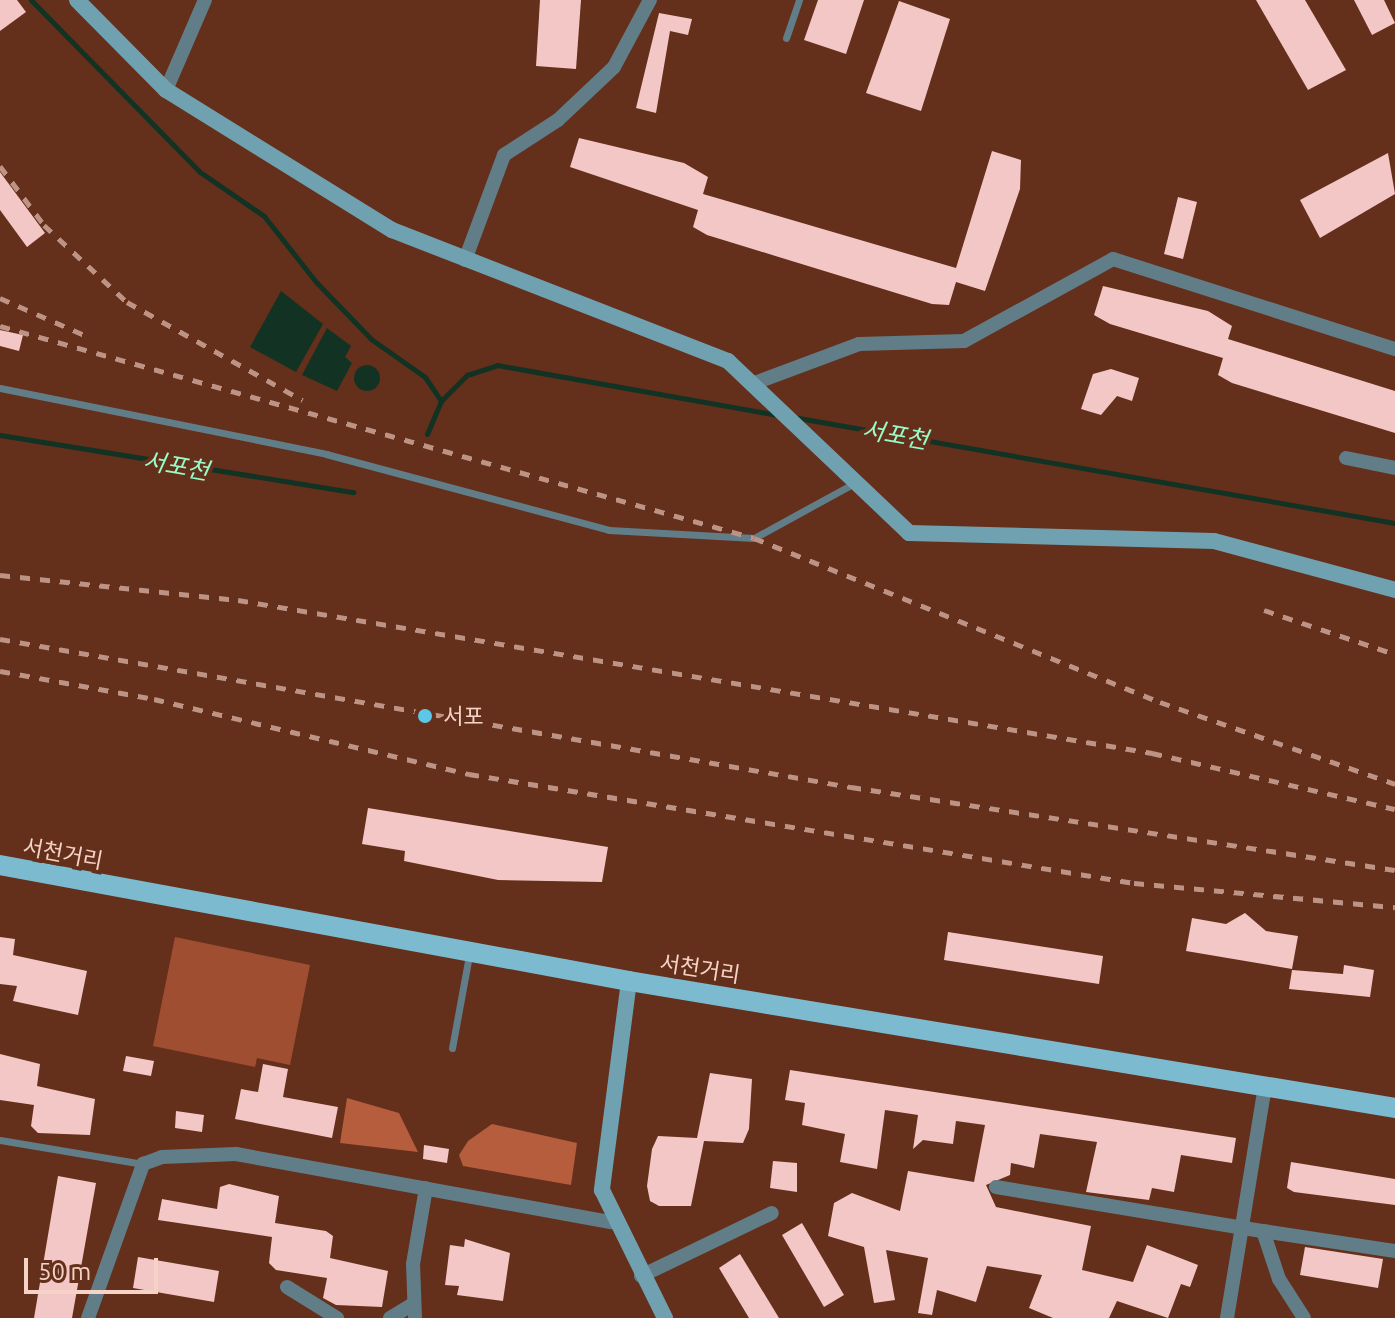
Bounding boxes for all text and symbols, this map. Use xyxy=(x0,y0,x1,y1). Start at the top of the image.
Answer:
water label: 서포천 xyxy=(860,415,930,455)
water label: 서포천 xyxy=(141,446,211,486)
place label: 서포 xyxy=(443,703,483,729)
marker: 서포 xyxy=(414,705,436,727)
street label: 서천거리 xyxy=(21,832,105,874)
street label: 서천거리 xyxy=(658,949,742,987)
scale bar xyxy=(28,1242,162,1292)
text: 50 m xyxy=(38,1258,91,1285)

